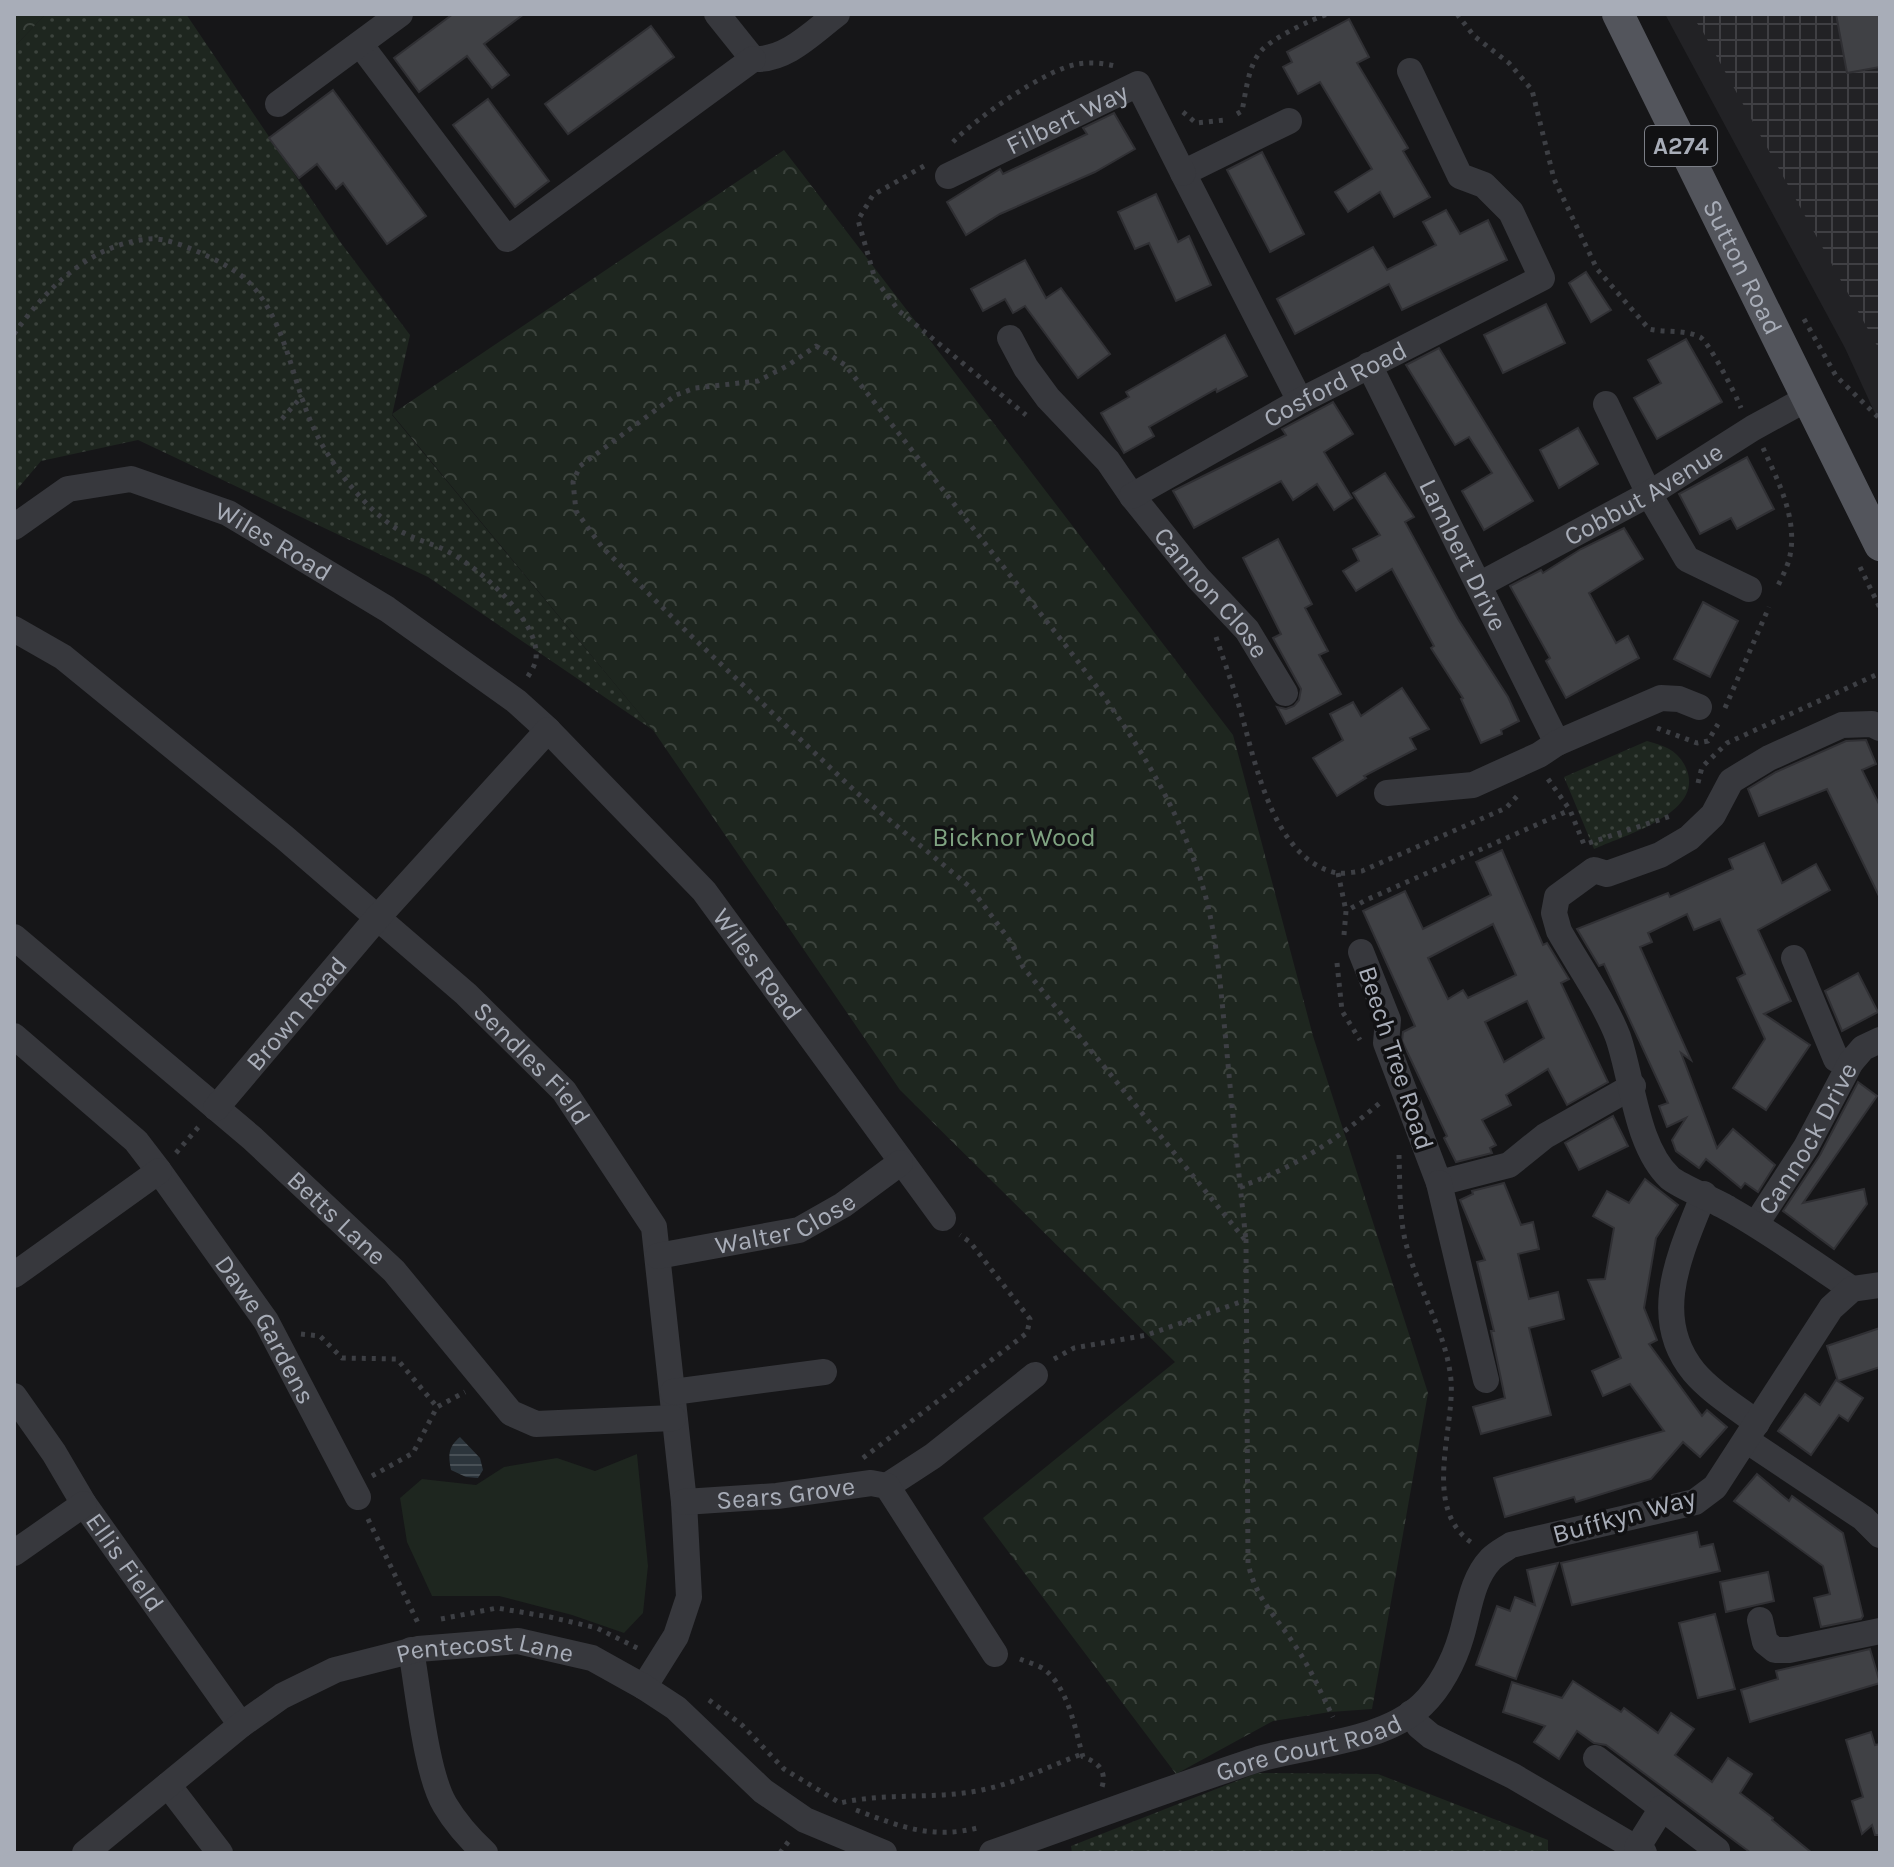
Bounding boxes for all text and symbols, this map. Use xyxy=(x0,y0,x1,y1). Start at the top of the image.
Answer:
street label: Filbert Way xyxy=(1001,76,1133,161)
road number: A274 xyxy=(1645,126,1717,166)
street label: Sutton Road xyxy=(1696,194,1789,340)
street label: Cosford Road xyxy=(1258,334,1412,434)
street label: Cobbut Avenue xyxy=(1559,436,1729,552)
street label: Lambert Drive xyxy=(1413,474,1514,636)
street label: Wiles Road xyxy=(211,494,338,588)
street label: Cannon Close xyxy=(1148,521,1276,664)
park label: Bicknor Wood xyxy=(932,822,1096,853)
street label: Wiles Road xyxy=(706,902,809,1026)
street label: Brown Road xyxy=(239,950,353,1077)
street label: Beech Tree Road xyxy=(1352,962,1440,1154)
street label: Sendles Field xyxy=(467,995,598,1131)
street label: Cannock Drive xyxy=(1751,1057,1864,1220)
street label: Betts Lane xyxy=(281,1164,393,1271)
street label: Walter Close xyxy=(713,1186,862,1261)
street label: Dawe Gardens xyxy=(209,1249,322,1409)
street label: Sears Grove xyxy=(715,1470,857,1515)
street label: Buffkyn Way xyxy=(1549,1482,1699,1550)
street label: Ellis Field xyxy=(80,1507,171,1618)
street label: Pentecost Lane xyxy=(393,1625,577,1670)
street label: Gore Court Road xyxy=(1212,1707,1407,1788)

